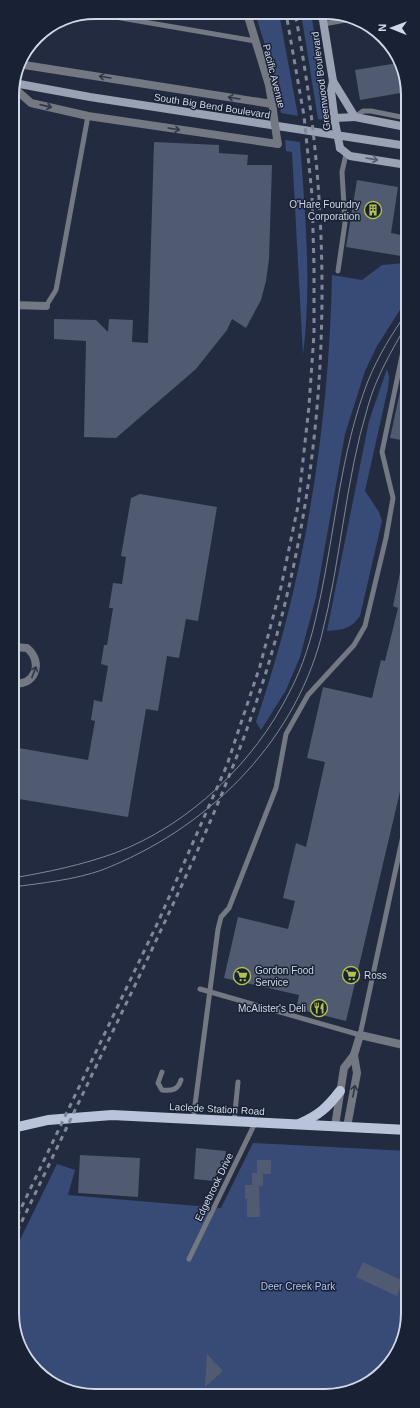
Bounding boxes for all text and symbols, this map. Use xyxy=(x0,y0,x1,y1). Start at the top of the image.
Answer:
north arrow xyxy=(372,8,412,48)
text: N xyxy=(376,24,388,32)
street label: Greenwood Boulevard xyxy=(309,31,333,131)
street label: Pacific Avenue xyxy=(261,43,287,109)
one-way arrow xyxy=(99,73,112,81)
street label: South Big Bend Boulevard xyxy=(153,91,271,121)
one-way arrow xyxy=(228,94,241,102)
one-way arrow xyxy=(39,103,52,111)
one-way arrow xyxy=(167,125,180,133)
one-way arrow xyxy=(365,156,378,164)
place label: O'Hare Foundry Corporation xyxy=(289,199,360,222)
building icon: O'Hare Foundry Corporation xyxy=(363,200,383,220)
one-way arrow xyxy=(31,666,39,678)
place label: Gordon Food Service xyxy=(255,965,314,988)
supermarket icon: Ross xyxy=(341,965,361,985)
supermarket icon: Gordon Food Service xyxy=(232,966,252,986)
place label: Ross xyxy=(364,970,387,981)
restaurant icon: McAlister's Deli xyxy=(309,998,329,1018)
place label: McAlister's Deli xyxy=(238,1003,306,1014)
one-way arrow xyxy=(350,1085,358,1098)
street label: Laclede Station Road xyxy=(169,1101,265,1117)
street label: Edgebrook Drive xyxy=(193,1151,235,1223)
park label: Deer Creek Park xyxy=(261,1281,336,1292)

